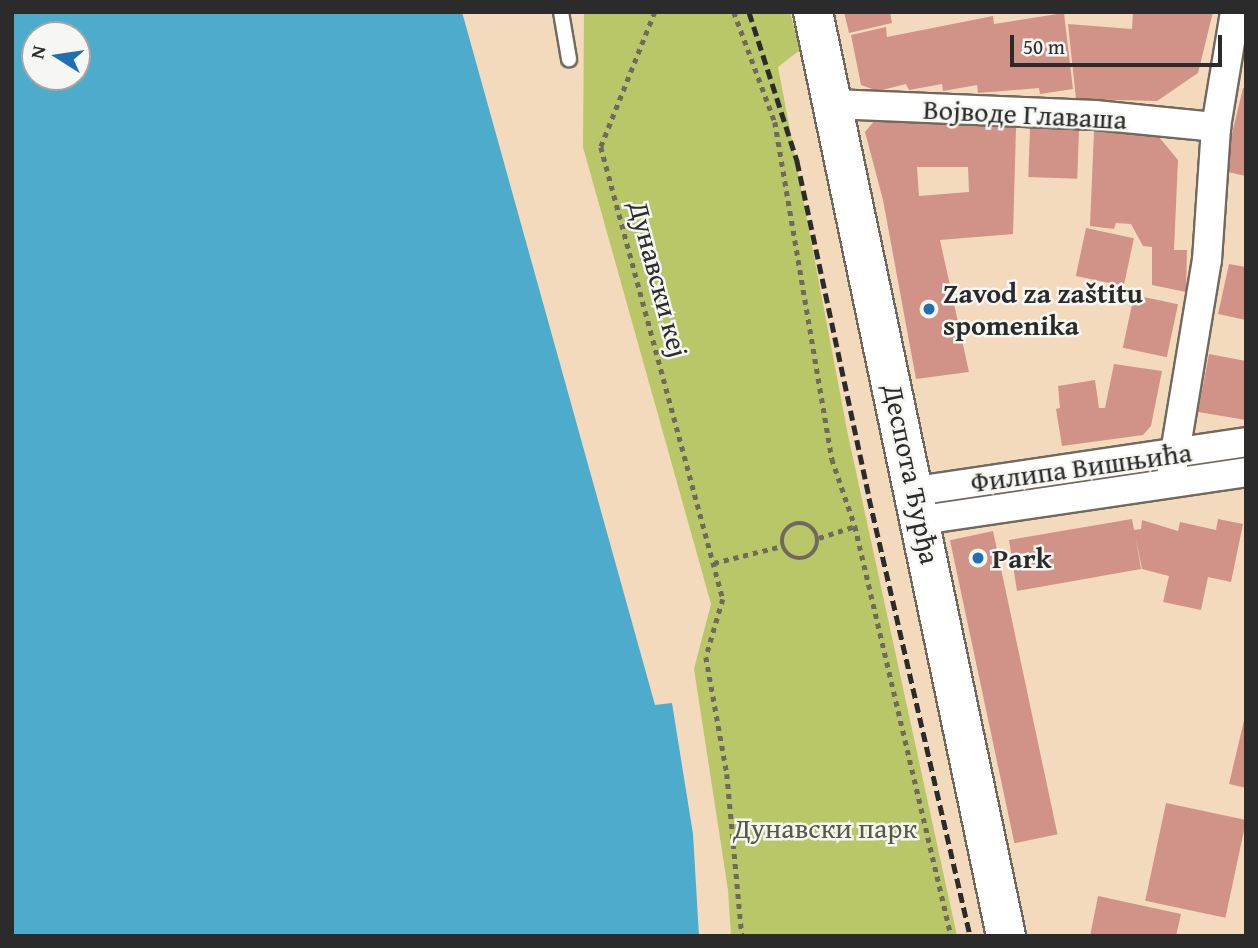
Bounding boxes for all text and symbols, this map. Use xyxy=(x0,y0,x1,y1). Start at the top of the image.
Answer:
north arrow xyxy=(21,21,91,91)
scale bar xyxy=(1013,21,1225,65)
text: 50 m xyxy=(1023,31,1065,62)
text: N xyxy=(22,43,52,61)
street label: Војводе Главаша xyxy=(922,92,1128,136)
street label: Дунавски кеј xyxy=(622,197,696,361)
place label: Zavod za zaštitu spomenika xyxy=(943,276,1143,342)
marker: Zavod za zaštitu spomenika xyxy=(921,301,937,317)
street label: Деспота Ђурђа xyxy=(877,381,947,567)
street label: Филипа Вишњића xyxy=(968,435,1194,499)
place label: Park xyxy=(992,541,1051,575)
marker: Park xyxy=(970,550,986,566)
park label: Дунавски парк xyxy=(733,811,917,845)

